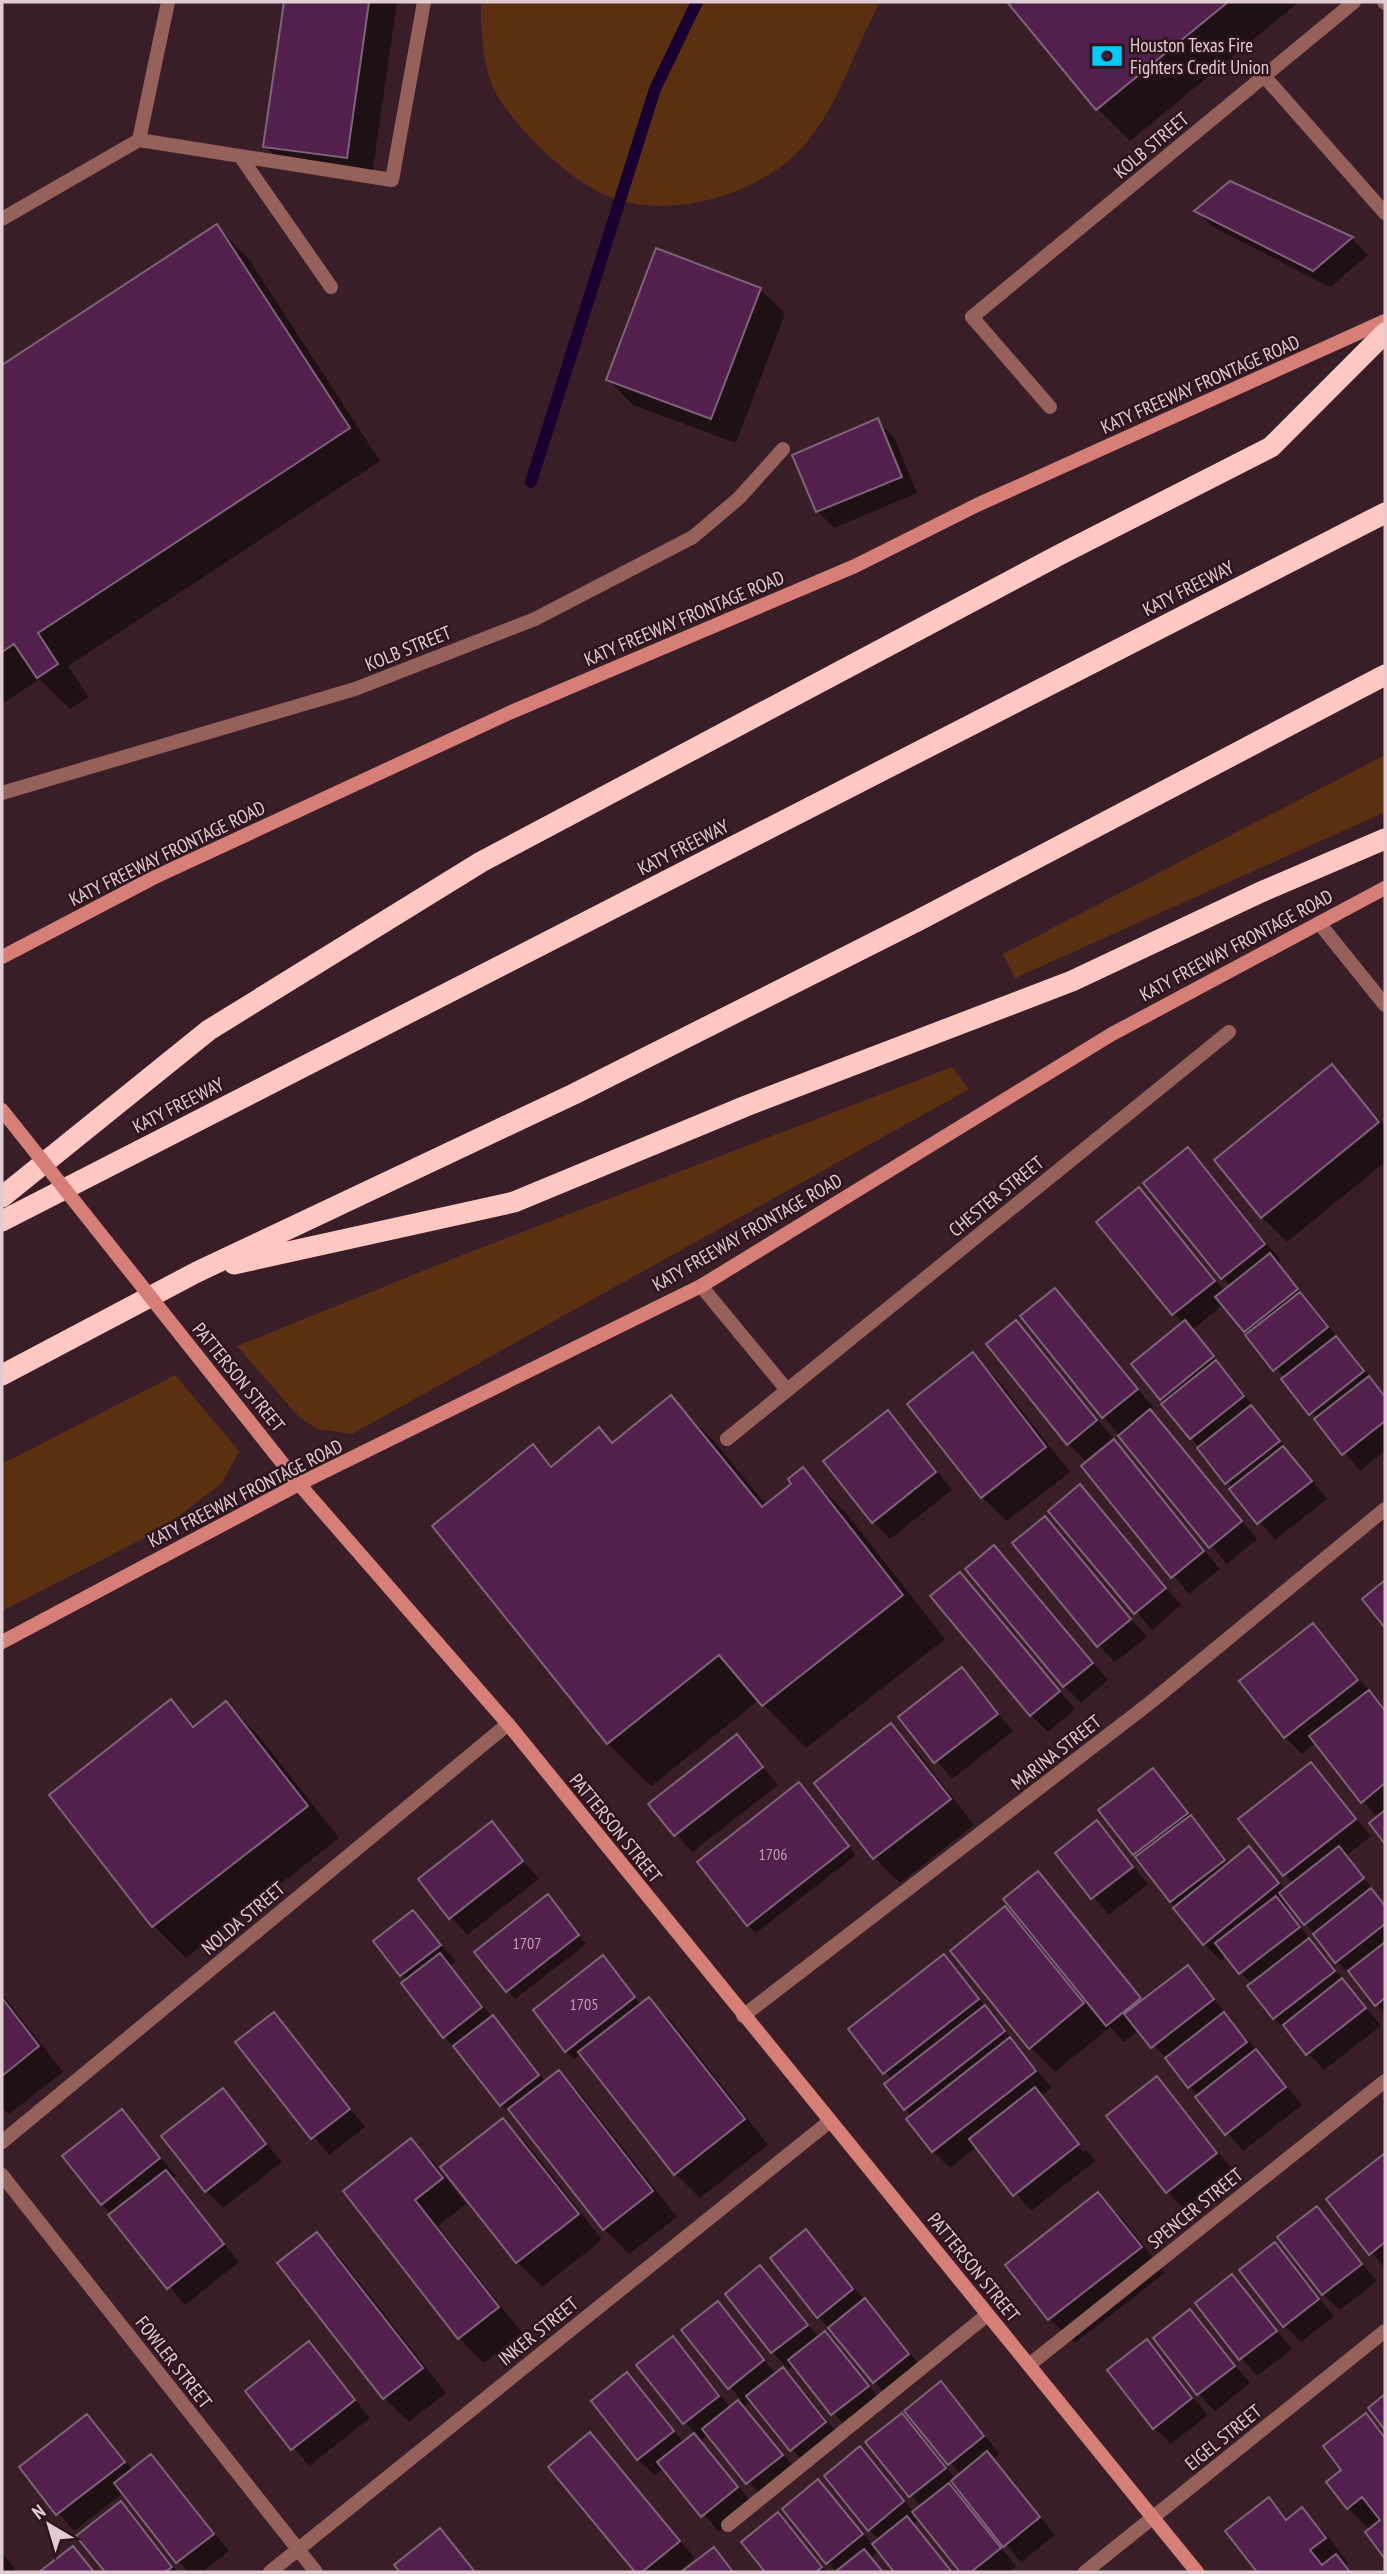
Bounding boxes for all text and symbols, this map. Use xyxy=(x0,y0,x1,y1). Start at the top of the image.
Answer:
place label: Houston Texas Fire Fighters Credit Union xyxy=(1130,33,1269,79)
bank icon: Houston Texas Fire Fighters Credit Union xyxy=(1090,39,1124,73)
street label: KOLB STREET xyxy=(1108,106,1194,183)
street label: KATY FREEWAY FRONTAGE ROAD xyxy=(1097,329,1303,439)
street label: KATY FREEWAY xyxy=(1138,555,1238,621)
street label: KATY FREEWAY FRONTAGE ROAD xyxy=(580,565,788,671)
street label: KOLB STREET xyxy=(361,620,455,676)
street label: KATY FREEWAY FRONTAGE ROAD xyxy=(65,795,269,911)
street label: KATY FREEWAY xyxy=(633,814,733,880)
street label: KATY FREEWAY FRONTAGE ROAD xyxy=(1135,884,1337,1006)
street label: KATY FREEWAY xyxy=(128,1072,228,1138)
street label: CHESTER STREET xyxy=(944,1150,1049,1242)
street label: KATY FREEWAY FRONTAGE ROAD xyxy=(648,1168,846,1296)
street label: PATTERSON STREET xyxy=(188,1318,291,1437)
street label: KATY FREEWAY FRONTAGE ROAD xyxy=(144,1433,346,1553)
street label: MARINA STREET xyxy=(1006,1709,1106,1795)
street label: PATTERSON STREET xyxy=(565,1769,668,1888)
house number: 1706 xyxy=(759,1844,787,1864)
street label: NOLDA STREET xyxy=(197,1876,290,1960)
house number: 1707 xyxy=(513,1933,541,1953)
house number: 1705 xyxy=(570,1994,598,2014)
street label: SPENCER STREET xyxy=(1143,2162,1248,2254)
street label: PATTERSON STREET xyxy=(923,2208,1026,2327)
street label: INKER STREET xyxy=(493,2291,583,2370)
street label: FOWLER STREET xyxy=(131,2311,218,2413)
street label: EIGEL STREET xyxy=(1180,2398,1267,2475)
north arrow xyxy=(14,2490,84,2560)
text: N xyxy=(27,2499,50,2524)

